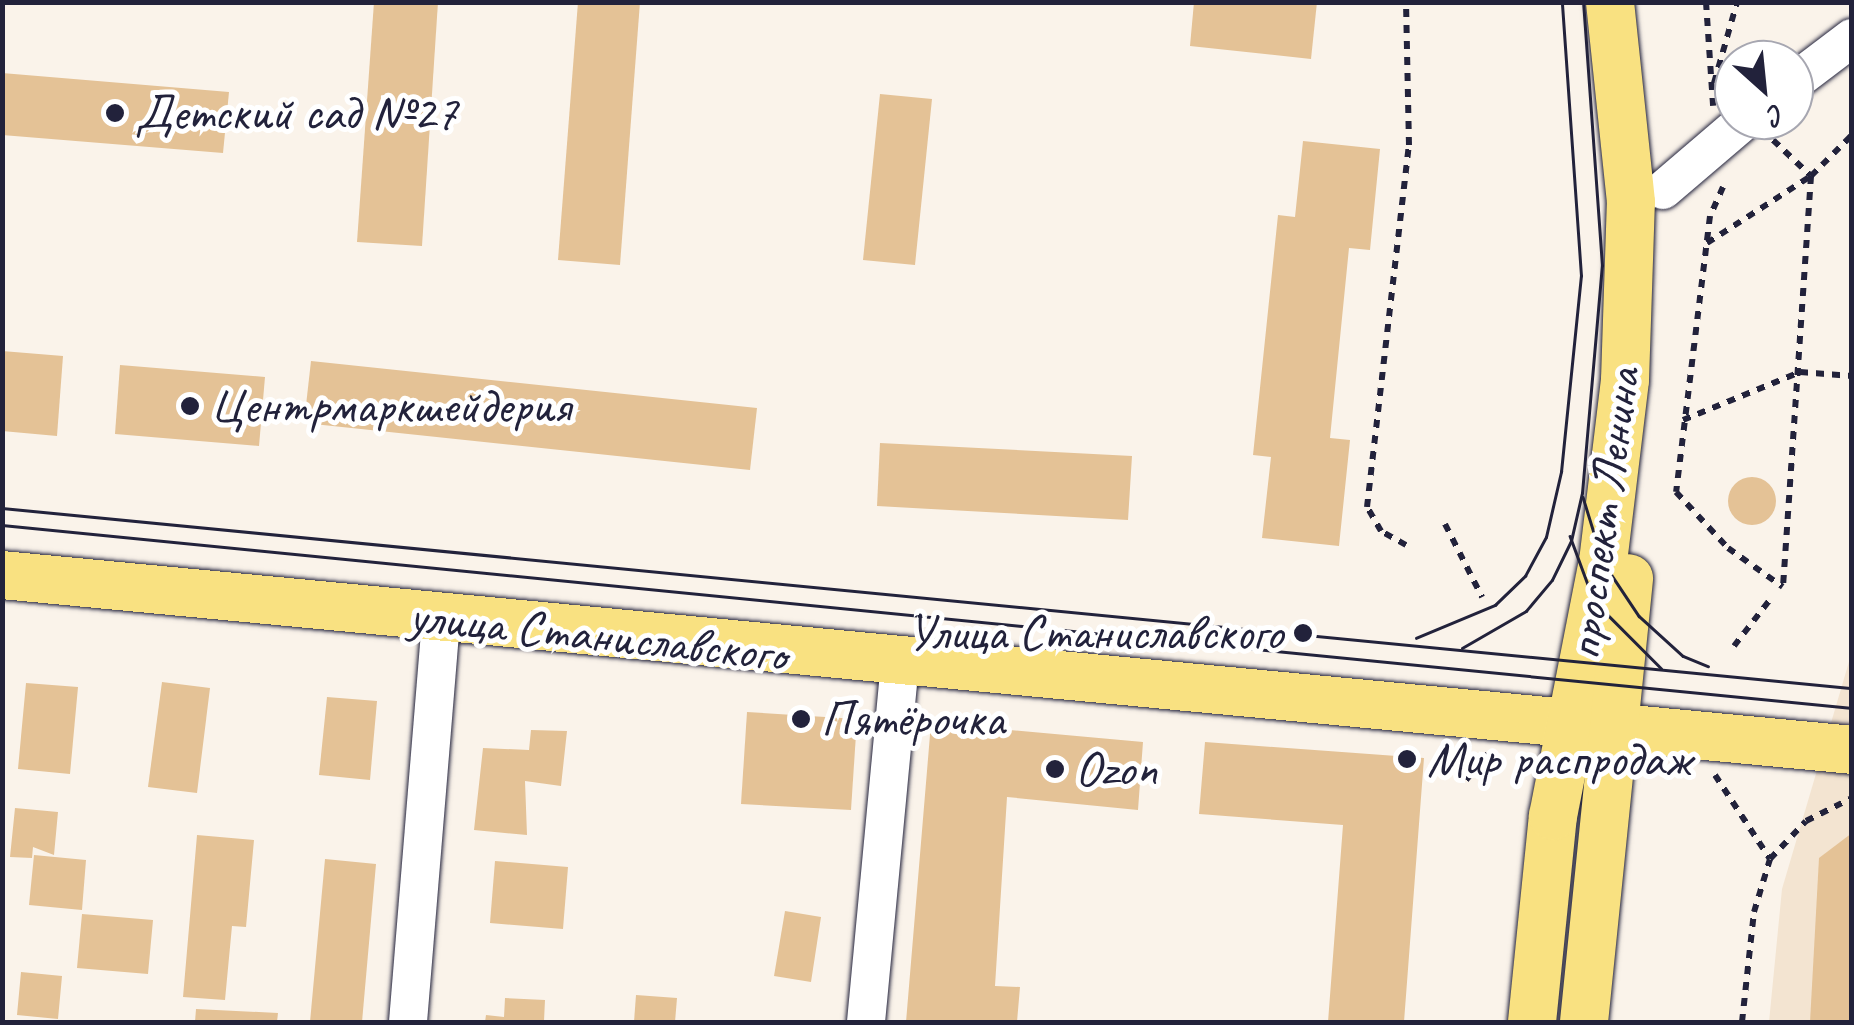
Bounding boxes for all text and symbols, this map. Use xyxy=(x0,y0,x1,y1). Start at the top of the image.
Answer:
north arrow xyxy=(1714,40,1814,140)
place label: Детский сад №27 xyxy=(135,83,458,143)
text: С xyxy=(1763,97,1791,134)
marker: Детский сад №27 xyxy=(104,102,126,124)
street label: проспект Ленина xyxy=(1553,362,1653,666)
place label: Центрмаркшейдерия xyxy=(210,376,570,436)
marker: Центрмаркшейдерия xyxy=(179,395,201,417)
street label: улица Станиславского xyxy=(405,585,791,685)
place label: Улица Станиславского xyxy=(899,603,1283,663)
marker: Улица Станиславского xyxy=(1292,622,1314,644)
place label: Пятёрочка xyxy=(821,689,1004,749)
marker: Пятёрочка xyxy=(790,708,812,730)
place label: Мир распродаж xyxy=(1427,729,1684,789)
place label: Ozon xyxy=(1075,739,1157,799)
marker: Мир распродаж xyxy=(1396,748,1418,770)
marker: Ozon xyxy=(1044,758,1066,780)

